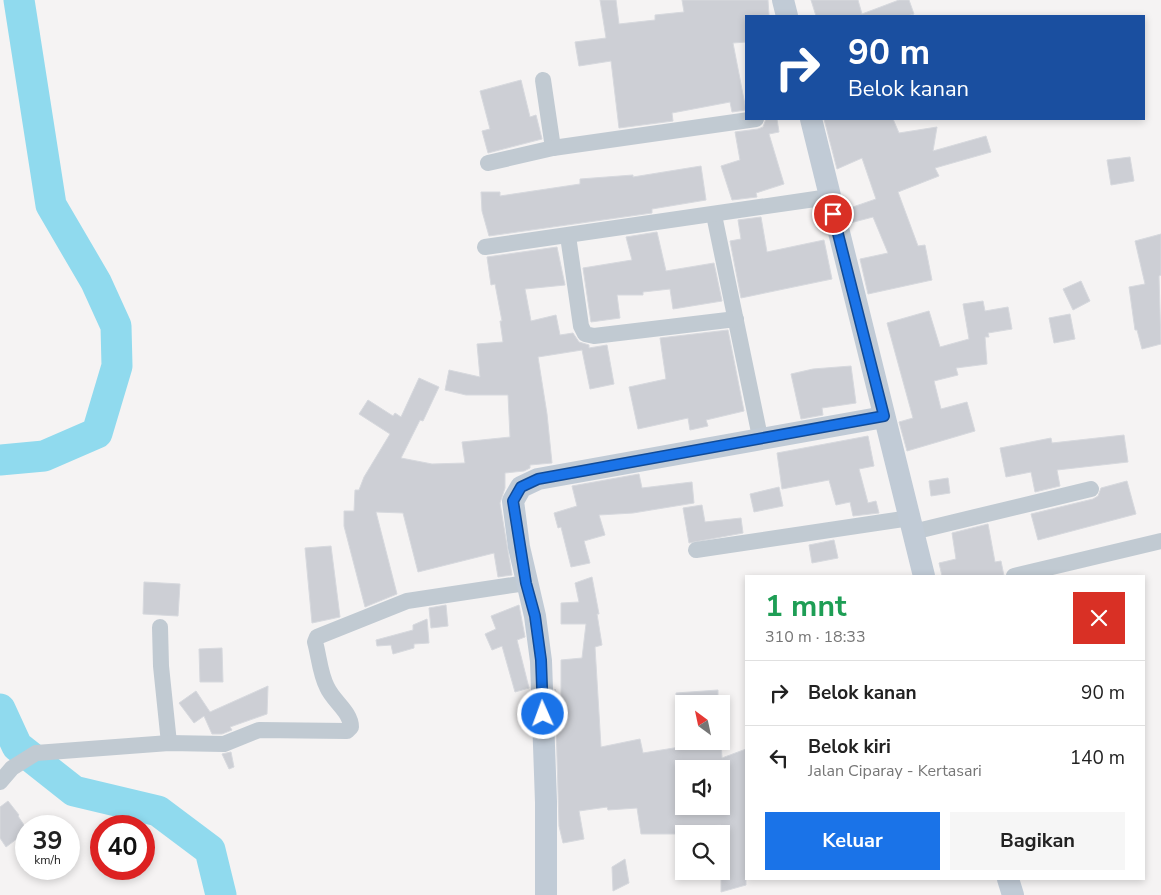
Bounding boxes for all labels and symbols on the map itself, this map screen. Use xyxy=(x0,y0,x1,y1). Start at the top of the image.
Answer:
pin xyxy=(812,193,854,235)
position arrow xyxy=(516,687,568,739)
north arrow xyxy=(675,695,730,750)
speed limit sign: 40 xyxy=(90,815,155,880)

